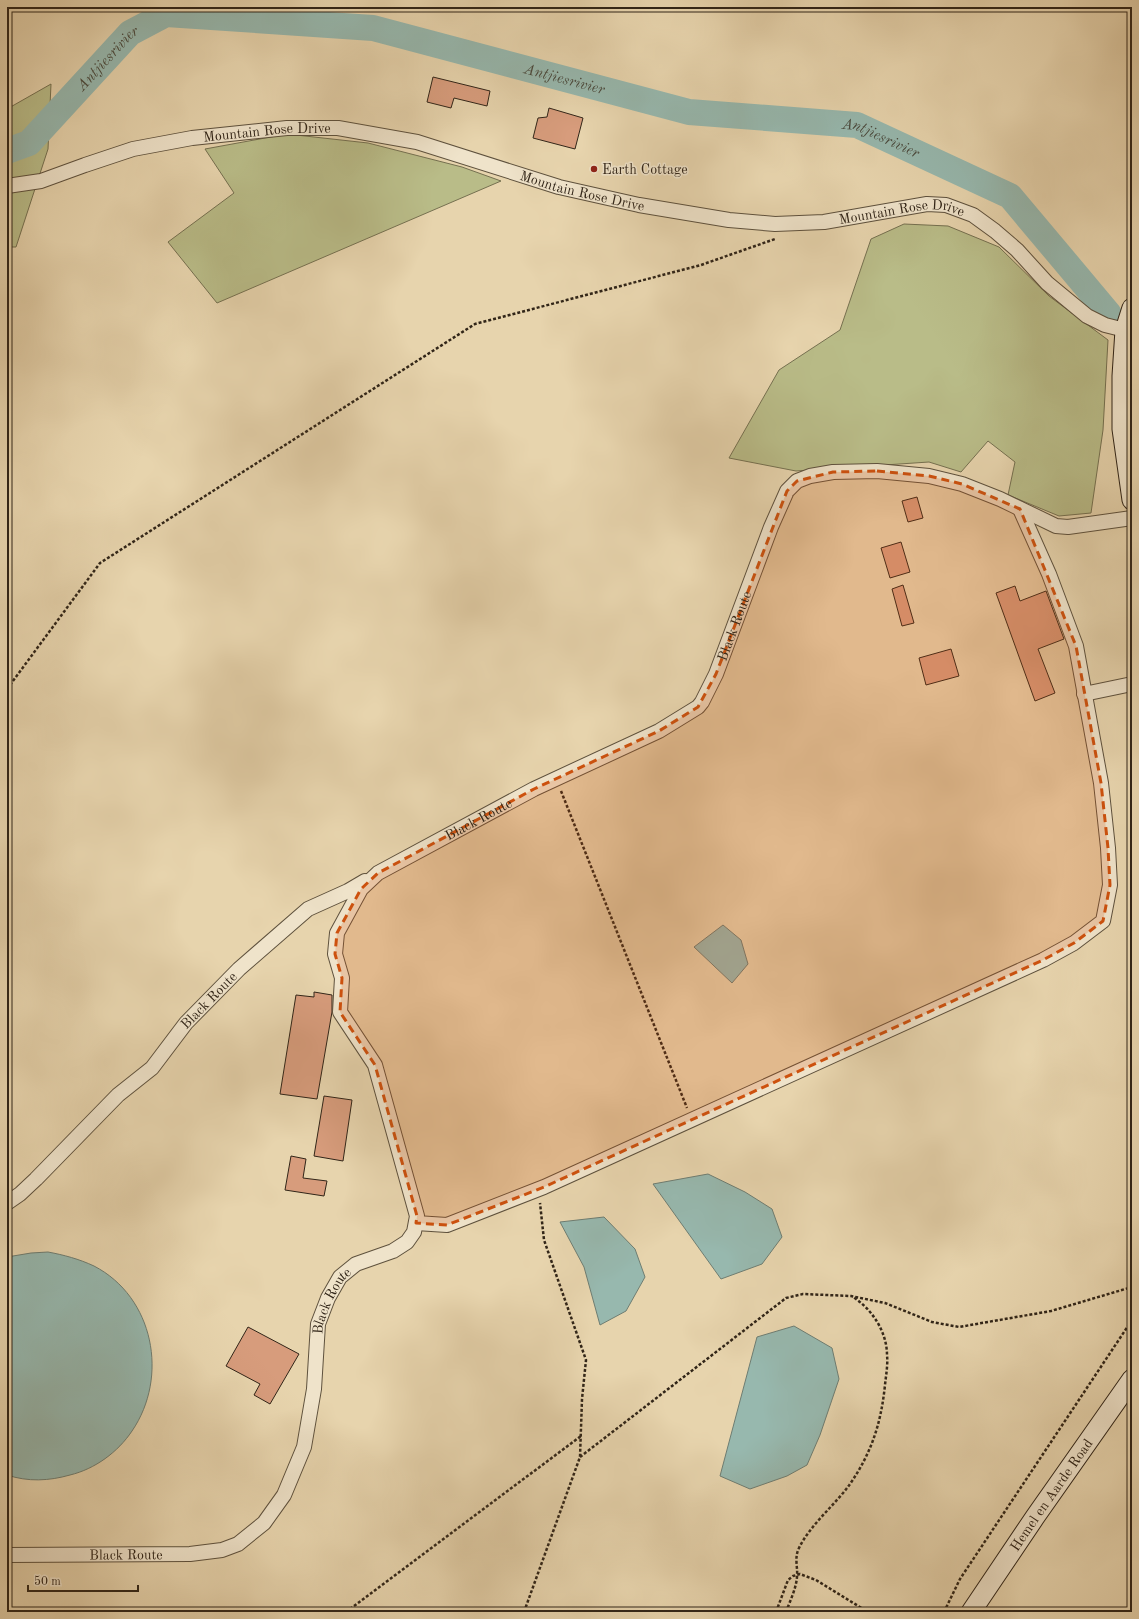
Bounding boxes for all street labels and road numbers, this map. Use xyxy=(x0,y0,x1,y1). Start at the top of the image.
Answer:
street label: Mountain Rose Drive xyxy=(203,122,331,145)
street label: Mountain Rose Drive xyxy=(518,169,645,214)
street label: Mountain Rose Drive xyxy=(838,198,966,227)
street label: Black Route xyxy=(716,589,754,663)
street label: Black Route xyxy=(443,796,515,843)
street label: Black Route xyxy=(178,970,240,1032)
street label: Black Route xyxy=(311,1265,354,1334)
street label: Hemel en Aarde Road xyxy=(1008,1437,1096,1554)
street label: Black Route xyxy=(89,1548,163,1563)

